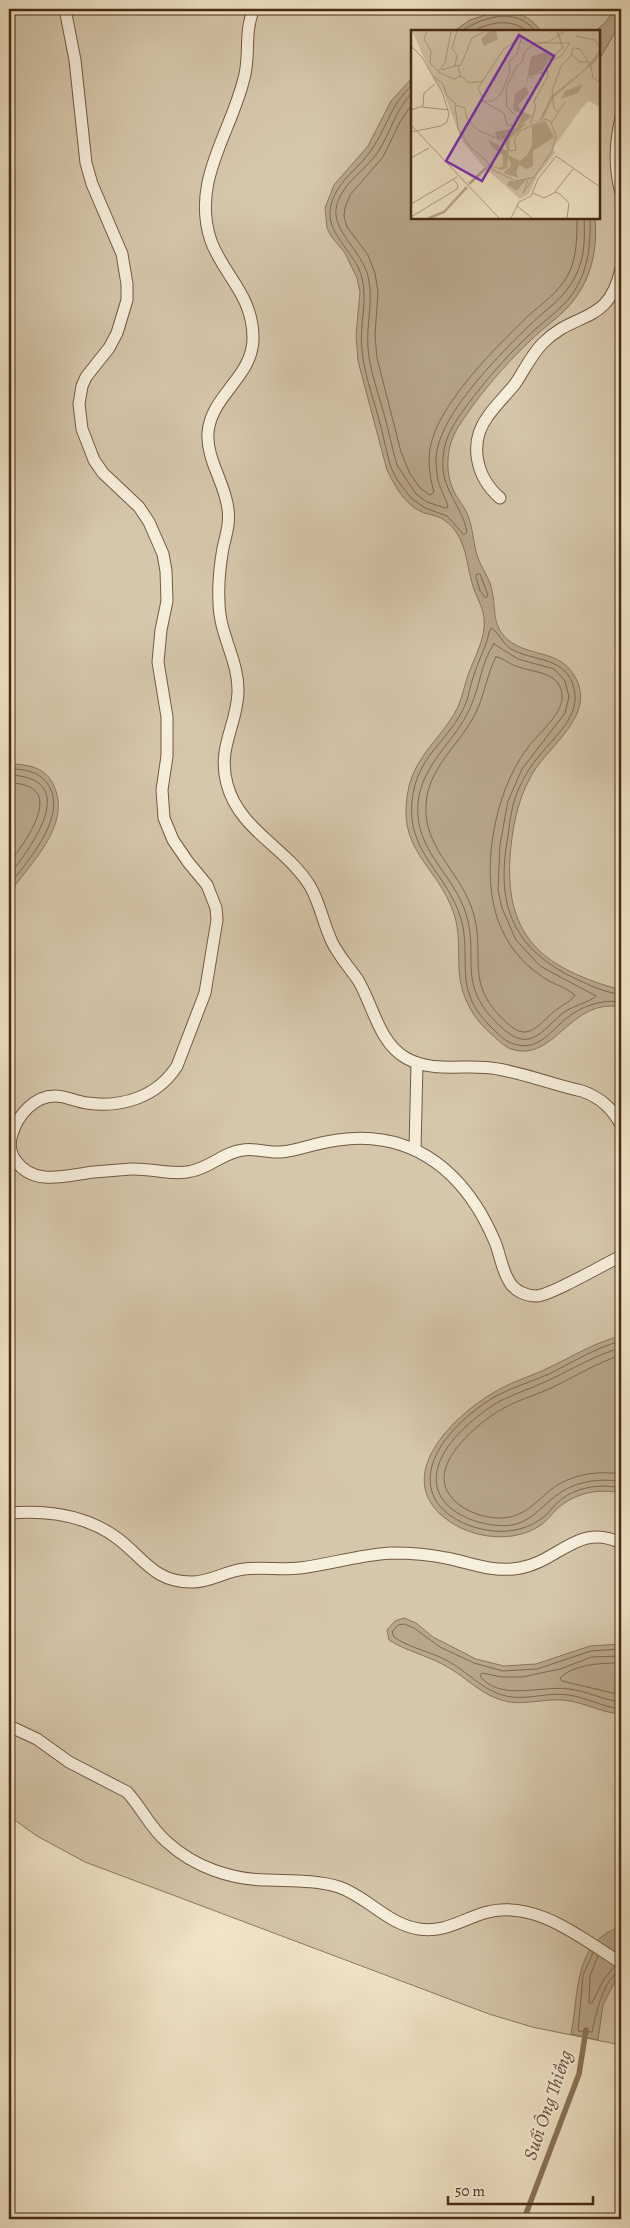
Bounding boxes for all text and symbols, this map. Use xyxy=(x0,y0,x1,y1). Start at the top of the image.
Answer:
inset map xyxy=(411,30,600,219)
water label: Suối Ông Thiềng xyxy=(517,2046,579,2163)
scale bar xyxy=(448,2173,592,2205)
text: 50 m xyxy=(455,2181,485,2201)

